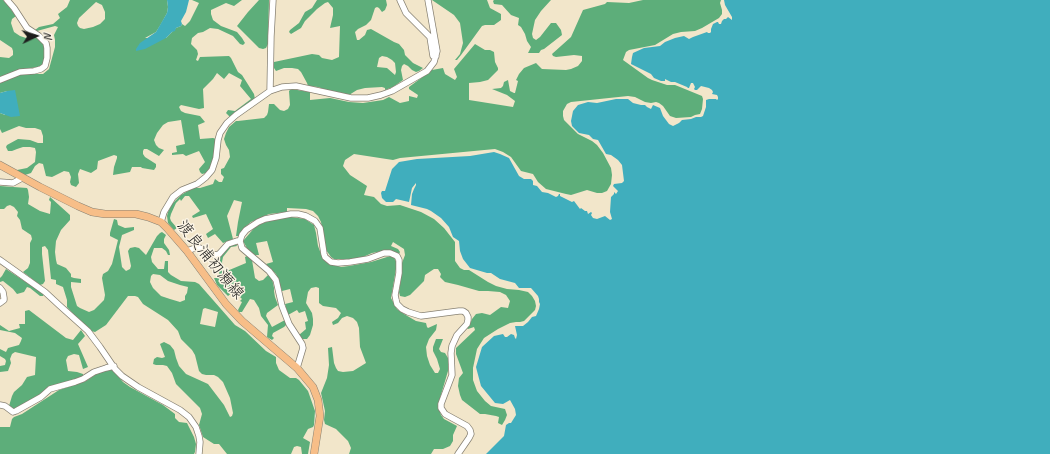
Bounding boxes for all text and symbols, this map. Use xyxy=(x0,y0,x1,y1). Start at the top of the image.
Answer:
north arrow xyxy=(16,16,56,56)
text: N xyxy=(41,31,55,39)
street label: 渡良浦初瀬線 xyxy=(172,217,248,303)

